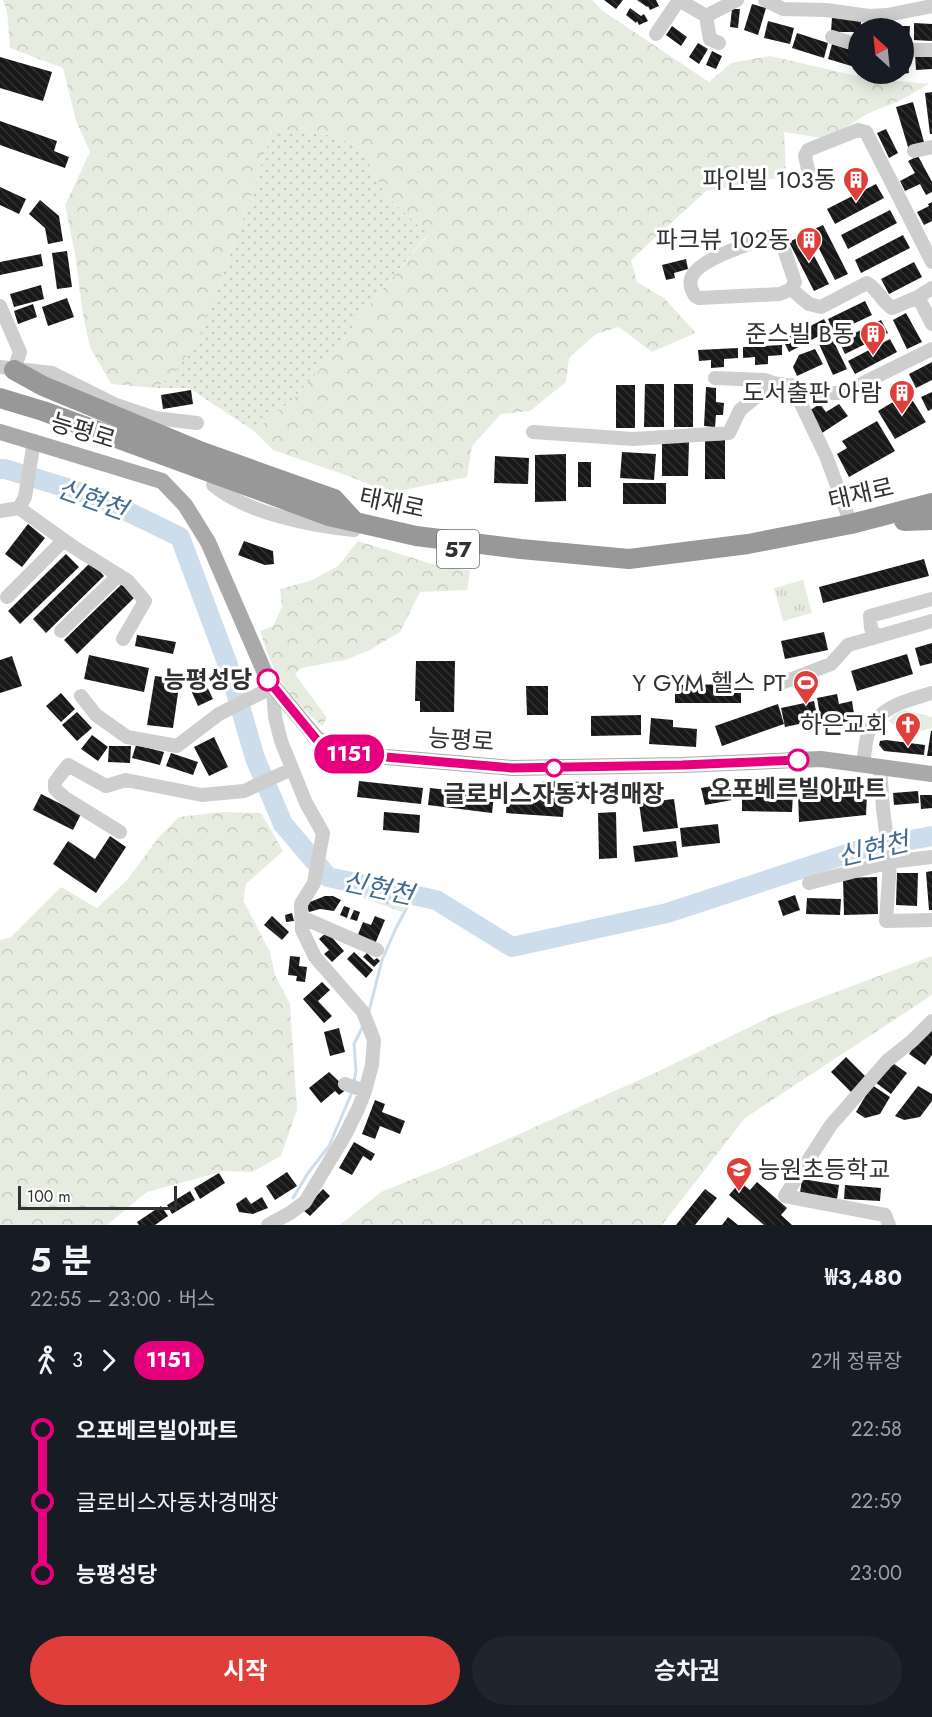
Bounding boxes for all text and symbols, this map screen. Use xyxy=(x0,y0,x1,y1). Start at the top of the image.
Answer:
north arrow xyxy=(848,18,914,84)
map controls xyxy=(848,18,914,84)
place label: 파인빌 103동 xyxy=(702,162,836,197)
building icon: 파인빌 103동 xyxy=(841,165,871,203)
place label: 파크뷰 102동 xyxy=(656,222,790,257)
building icon: 파크뷰 102동 xyxy=(794,225,824,263)
place label: 준스빌 B동 xyxy=(745,316,854,351)
building icon: 준스빌 B동 xyxy=(858,319,888,357)
place label: 도서출판 아람 xyxy=(742,375,882,410)
building icon: 도서출판 아람 xyxy=(887,378,917,416)
street label: 능평로 xyxy=(46,404,120,457)
water label: 신현천 xyxy=(52,469,135,530)
street label: 태재로 xyxy=(825,469,897,518)
street label: 태재로 xyxy=(356,479,428,527)
road number: 57 xyxy=(437,530,479,568)
place label: 능평성당 xyxy=(164,662,252,697)
place label: Y GYM 헬스 PT xyxy=(632,665,786,700)
sports icon: Y GYM 헬스 PT xyxy=(791,668,821,706)
marker: 능평성당 xyxy=(257,669,279,691)
place label: 하은교회 xyxy=(800,707,888,742)
church icon: 하은교회 xyxy=(893,710,923,748)
street label: 능평로 xyxy=(427,720,495,759)
line badge: 1151 xyxy=(307,734,391,774)
text: 1151 xyxy=(326,739,372,769)
marker: 오포베르빌아파트 xyxy=(787,749,809,771)
marker: 글로비스자동차경매장 xyxy=(545,759,563,777)
place label: 오포베르빌아파트 xyxy=(710,771,886,806)
place label: 글로비스자동차경매장 xyxy=(444,776,664,811)
water label: 신현천 xyxy=(834,822,915,876)
water label: 신현천 xyxy=(339,862,420,915)
place label: 능원초등학교 xyxy=(758,1152,890,1187)
school or university icon: 능원초등학교 xyxy=(724,1155,754,1193)
scale bar xyxy=(18,1183,177,1210)
text: 100 m xyxy=(27,1185,71,1208)
text: 5 분 xyxy=(30,1237,92,1284)
text: ₩3,480 xyxy=(825,1261,902,1293)
text: 22:55 – 23:00 · 버스 xyxy=(30,1285,215,1314)
icon: walk xyxy=(30,1344,63,1377)
icon: forward xyxy=(92,1344,125,1377)
text: 1151 xyxy=(146,1345,192,1375)
text: 3 xyxy=(72,1346,83,1375)
text: 2개 정류장 xyxy=(811,1347,902,1376)
text: 오포베르빌아파트 xyxy=(76,1414,238,1446)
text: 22:58 xyxy=(851,1415,902,1444)
text: 글로비스자동차경매장 xyxy=(76,1486,278,1518)
text: 22:59 xyxy=(850,1487,902,1516)
text: 능평성당 xyxy=(76,1558,157,1590)
text: 23:00 xyxy=(850,1559,902,1588)
button: 시작 xyxy=(30,1636,460,1705)
button: 승차권 xyxy=(472,1636,902,1705)

